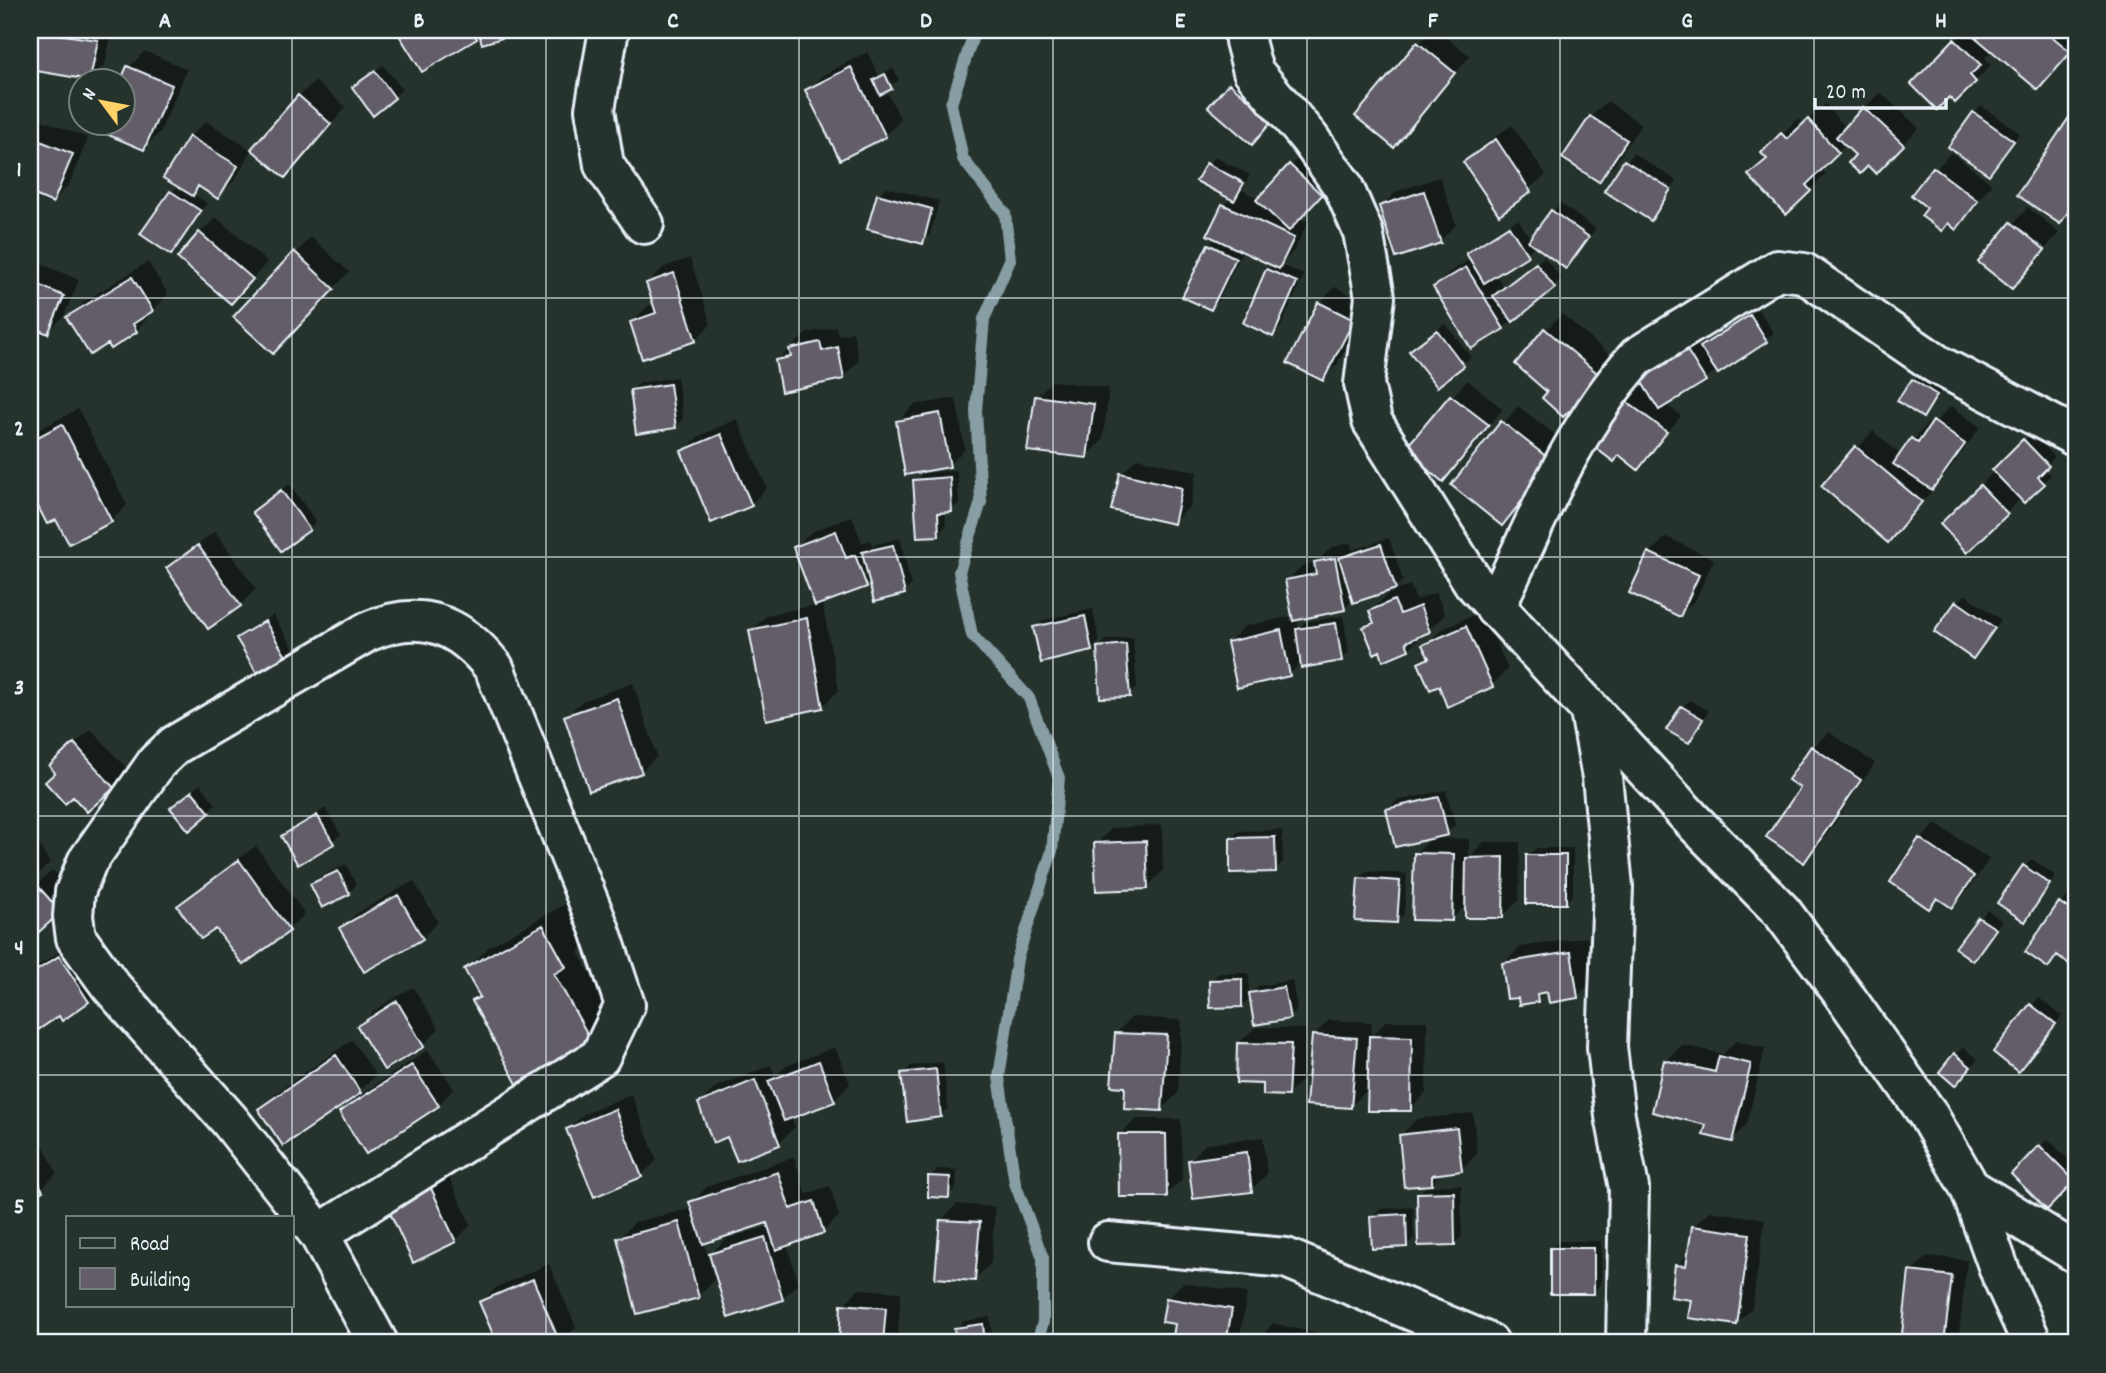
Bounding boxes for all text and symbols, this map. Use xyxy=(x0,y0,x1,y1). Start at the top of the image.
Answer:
text: A xyxy=(159,6,171,39)
text: B xyxy=(414,6,425,39)
text: C xyxy=(667,6,679,39)
text: D xyxy=(920,6,932,39)
text: E xyxy=(1175,6,1186,39)
text: F xyxy=(1428,6,1439,39)
text: G xyxy=(1681,6,1693,39)
text: H xyxy=(1935,6,1947,39)
north arrow xyxy=(66,66,136,136)
scale bar xyxy=(1815,66,1947,110)
text: 20 m xyxy=(1826,79,1866,109)
text: N xyxy=(77,84,104,106)
text: 1 xyxy=(16,155,22,188)
text: 2 xyxy=(14,414,24,447)
text: 3 xyxy=(14,673,24,706)
text: 4 xyxy=(14,933,24,966)
text: 5 xyxy=(14,1192,24,1225)
legend xyxy=(66,1216,294,1306)
text: Road xyxy=(130,1231,169,1261)
text: Building xyxy=(130,1267,190,1297)

